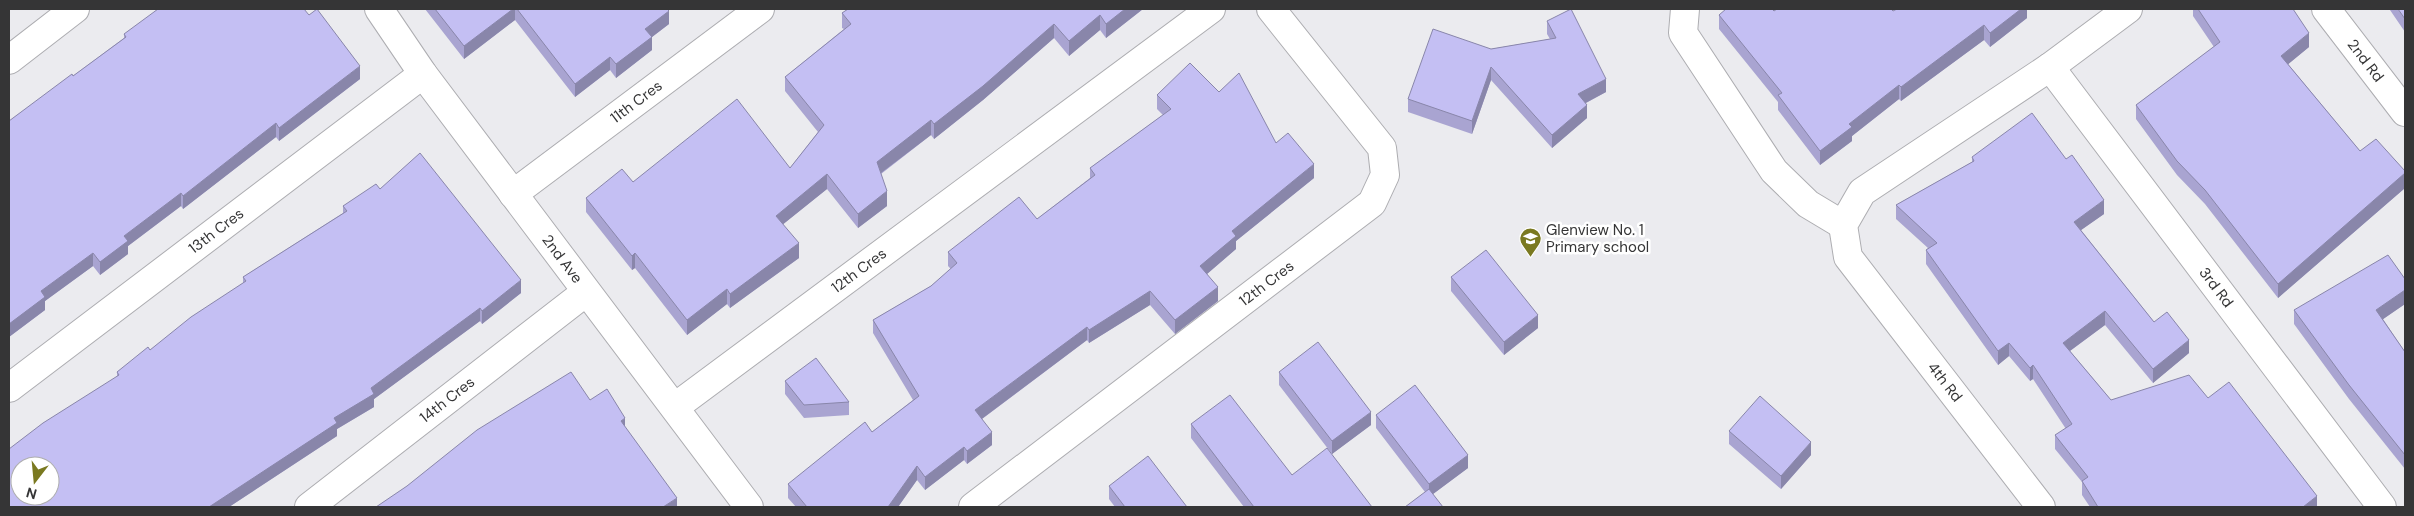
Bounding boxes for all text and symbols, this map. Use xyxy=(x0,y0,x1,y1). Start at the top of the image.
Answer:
street label: 2nd Rd xyxy=(2343,35,2388,86)
street label: 11th Cres xyxy=(606,76,666,128)
street label: 13th Cres xyxy=(185,204,248,258)
place label: Glenview No. 1 Primary school xyxy=(1546,220,1649,257)
school or university icon: Glenview No. 1 Primary school xyxy=(1518,227,1542,258)
street label: 2nd Ave xyxy=(537,231,587,287)
street label: 12th Cres xyxy=(827,243,890,298)
street label: 12th Cres xyxy=(1235,256,1298,311)
street label: 3rd Rd xyxy=(2195,263,2238,311)
street label: 4th Rd xyxy=(1923,358,1967,406)
street label: 14th Cres xyxy=(416,372,479,427)
north arrow xyxy=(10,456,60,506)
text: N xyxy=(24,483,39,504)

